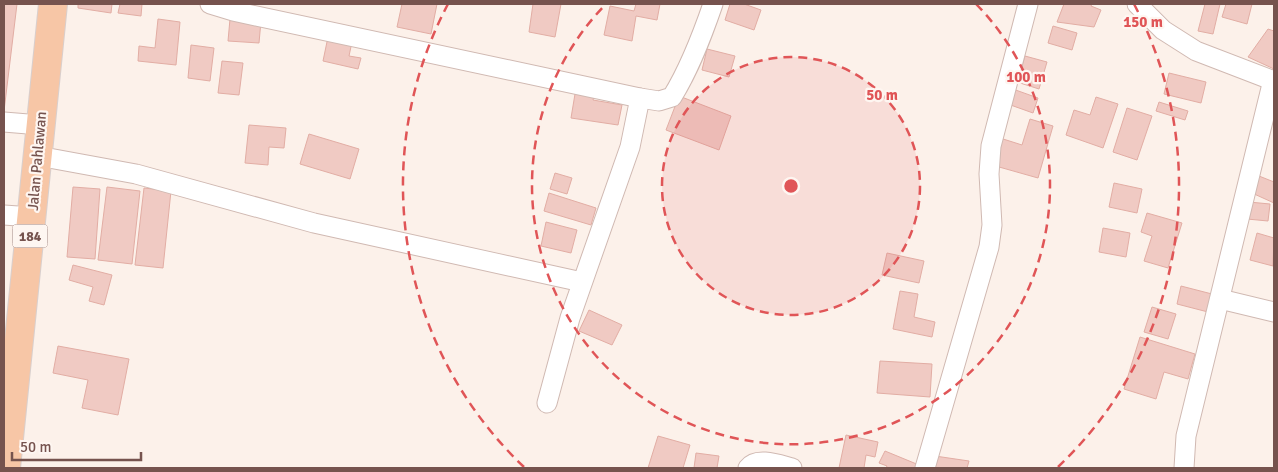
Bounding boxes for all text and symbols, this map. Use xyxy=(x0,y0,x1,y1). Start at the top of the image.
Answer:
text: 150 m xyxy=(1123,13,1163,31)
text: 100 m xyxy=(1006,68,1046,86)
text: 50 m xyxy=(866,86,898,104)
street label: Jalan Pahlawan xyxy=(24,111,50,211)
centre of rings xyxy=(782,177,800,195)
road number: 184 xyxy=(12,225,48,248)
scale bar xyxy=(12,430,141,462)
text: 50 m xyxy=(20,438,51,456)

